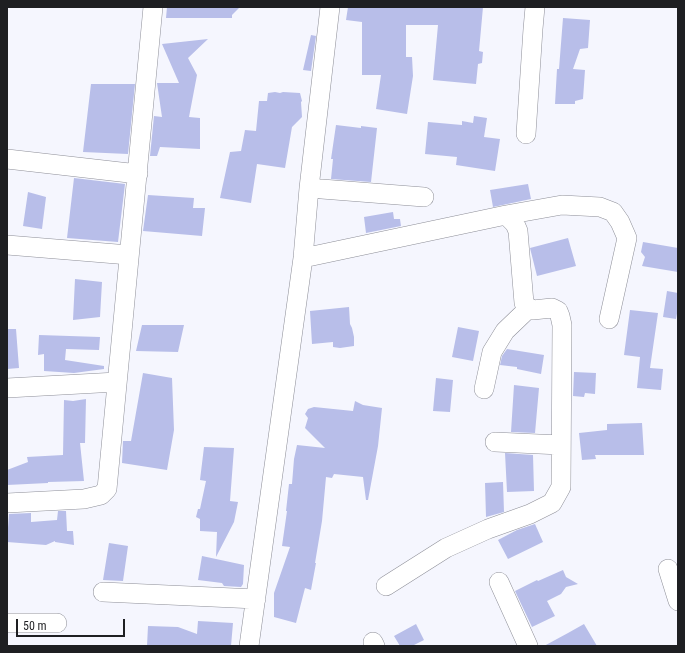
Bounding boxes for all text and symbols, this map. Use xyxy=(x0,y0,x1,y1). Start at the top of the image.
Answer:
scale bar xyxy=(18,611,127,637)
text: 50 m xyxy=(23,619,47,633)

